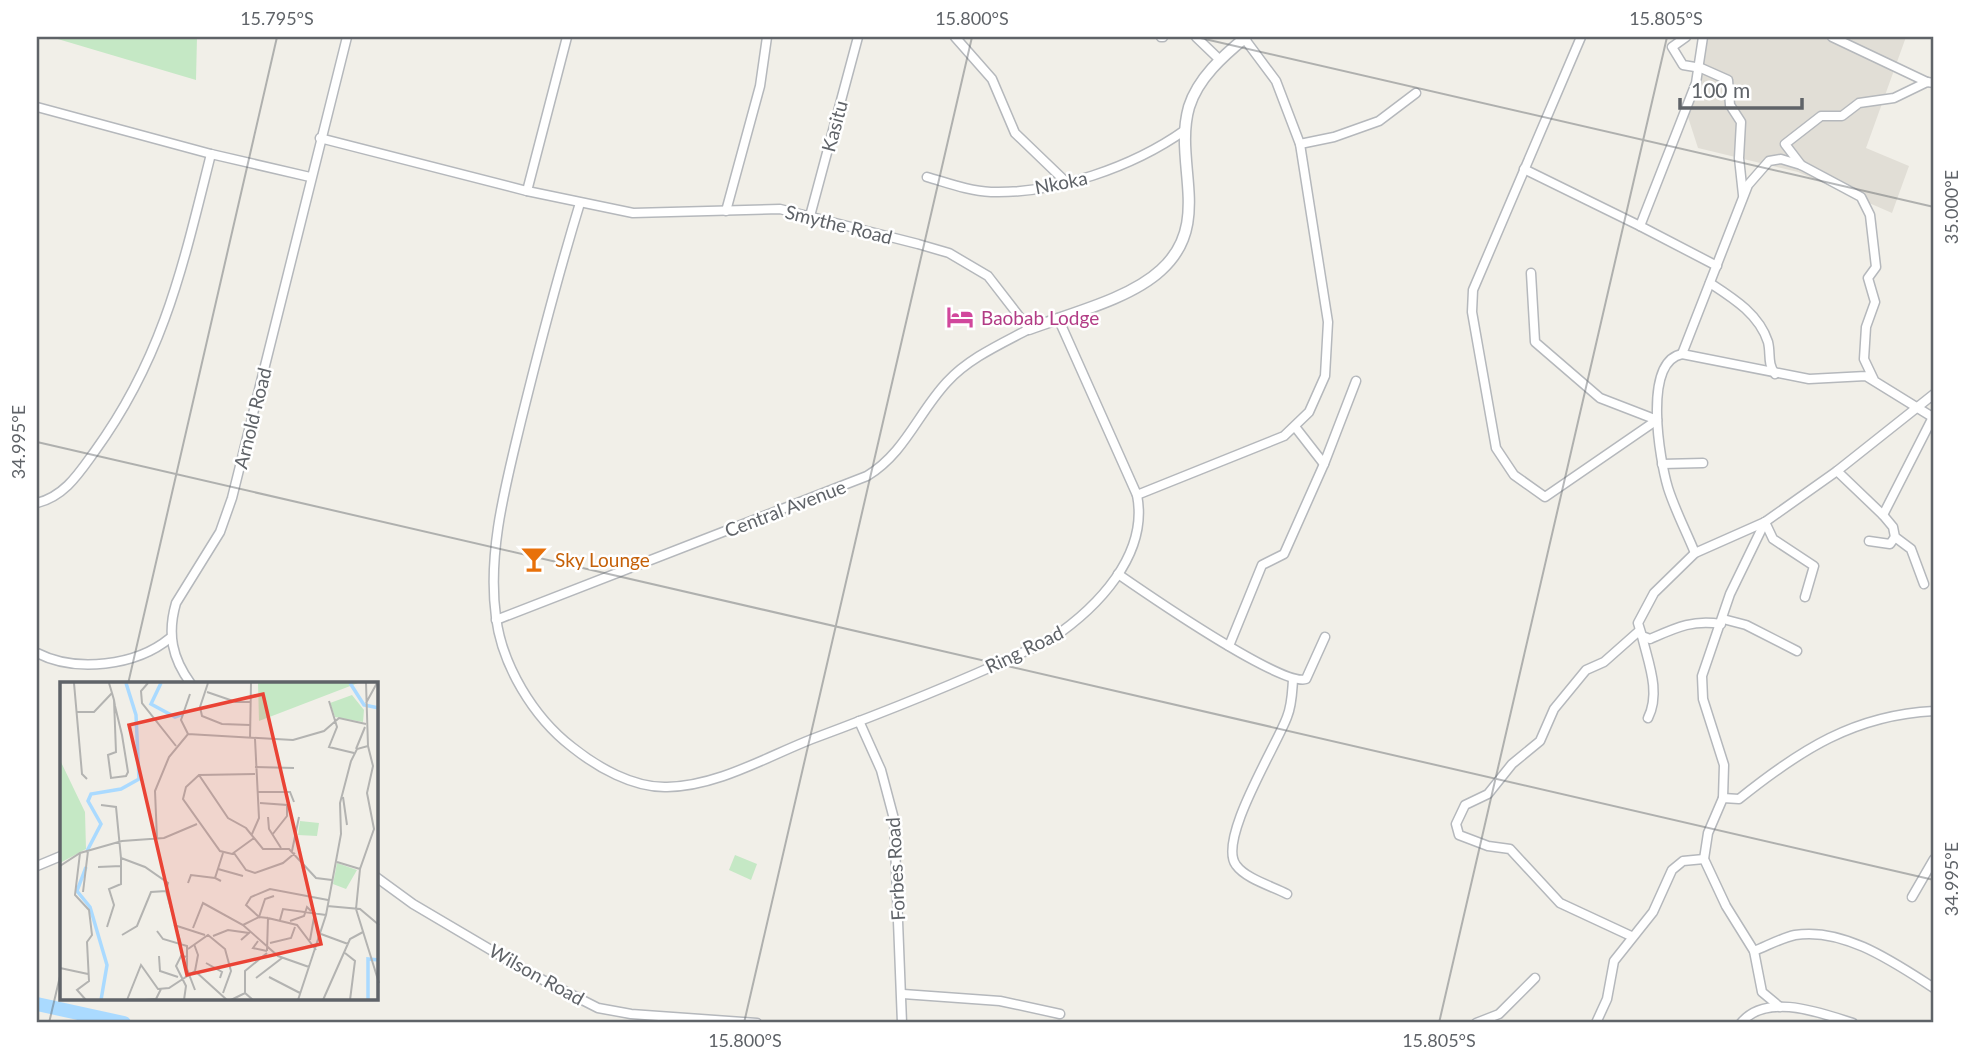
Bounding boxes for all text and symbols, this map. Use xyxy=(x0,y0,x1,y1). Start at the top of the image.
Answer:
text: 15.795°S xyxy=(240,7,314,29)
text: 15.800°S xyxy=(935,7,1009,29)
text: 15.805°S xyxy=(1629,7,1703,29)
scale bar xyxy=(1680,66,1803,110)
text: 100 m xyxy=(1691,77,1750,102)
street label: Kasitu xyxy=(816,98,852,154)
street label: Nkoka xyxy=(1033,166,1089,198)
text: 35.000°E xyxy=(1940,170,1962,244)
street label: Smythe Road xyxy=(783,200,895,248)
hotel icon: Baobab Lodge xyxy=(945,302,975,332)
place label: Baobab Lodge xyxy=(981,306,1099,329)
street label: Arnold Road xyxy=(228,365,276,471)
text: 34.995°E xyxy=(7,405,29,479)
street label: Central Avenue xyxy=(721,474,849,542)
bar icon: Sky Lounge xyxy=(519,544,549,574)
place label: Sky Lounge xyxy=(555,548,650,571)
street label: Ring Road xyxy=(981,620,1067,678)
inset map xyxy=(60,682,378,1000)
street label: Forbes Road xyxy=(881,817,909,921)
text: 34.995°E xyxy=(1940,842,1962,916)
street label: Wilson Road xyxy=(485,938,589,1010)
text: 15.800°S xyxy=(708,1029,782,1051)
text: 15.805°S xyxy=(1402,1029,1476,1051)

